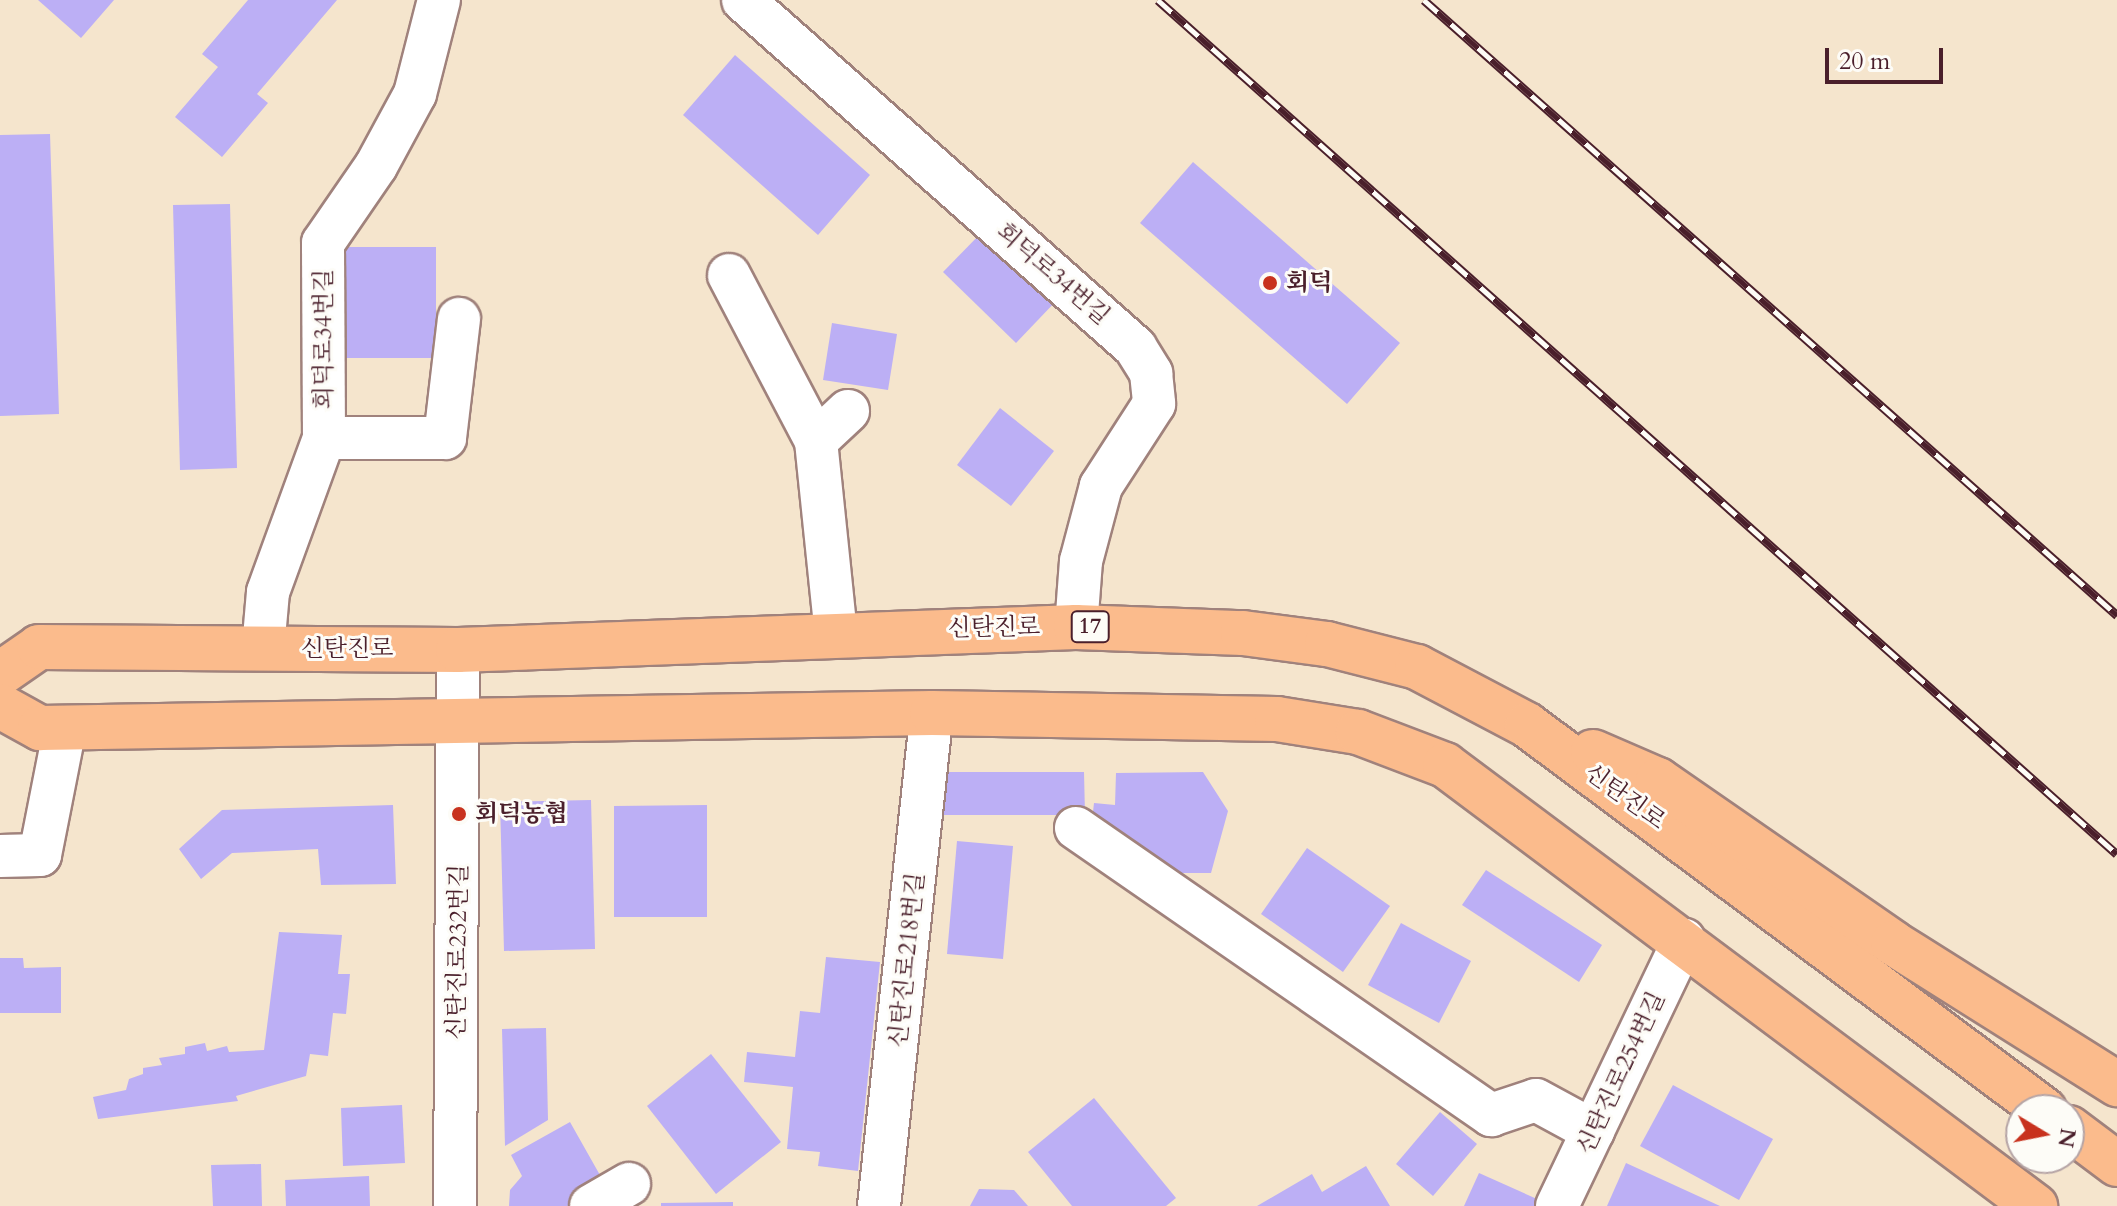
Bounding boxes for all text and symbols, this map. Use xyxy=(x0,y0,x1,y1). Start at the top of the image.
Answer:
scale bar xyxy=(1829,32,1947,82)
text: 20 m xyxy=(1839,45,1890,78)
street label: 회덕로34번길 xyxy=(991,217,1115,331)
street label: 회덕로34번길 xyxy=(310,269,338,409)
place label: 회덕 xyxy=(1286,269,1332,297)
marker: 회덕 xyxy=(1261,274,1279,292)
road number: 17 xyxy=(1070,609,1110,645)
street label: 신탄진로 xyxy=(947,613,1041,643)
street label: 신탄진로 xyxy=(301,635,393,663)
street label: 신탄진로 xyxy=(1579,758,1671,836)
place label: 회덕농협 xyxy=(475,800,568,828)
marker: 회덕농협 xyxy=(450,805,468,823)
street label: 신탄진로232번길 xyxy=(442,864,474,1040)
street label: 신탄진로218번길 xyxy=(883,871,931,1049)
street label: 신탄진로254번길 xyxy=(1571,987,1671,1159)
north arrow xyxy=(2005,1094,2085,1174)
text: N xyxy=(2050,1126,2083,1150)

